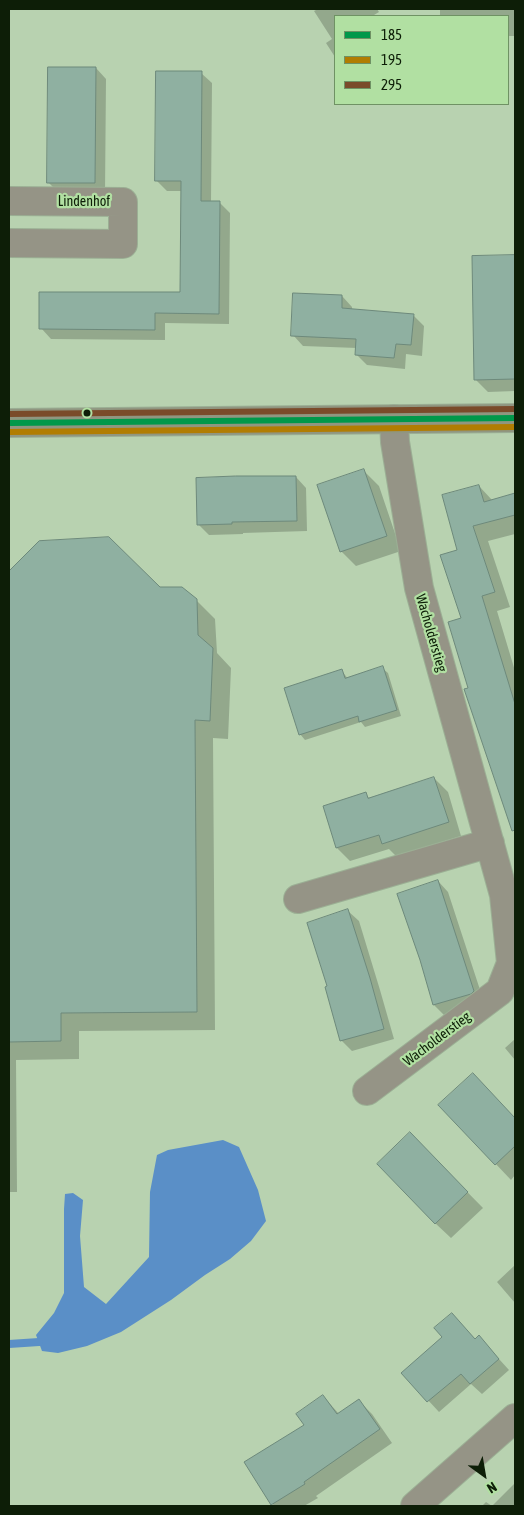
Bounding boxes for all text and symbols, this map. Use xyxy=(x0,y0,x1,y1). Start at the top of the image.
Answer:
legend xyxy=(334,15,509,105)
text: 185 xyxy=(381,26,402,43)
text: 195 xyxy=(381,51,402,68)
text: 295 xyxy=(381,76,402,93)
street label: Lindenhof xyxy=(58,194,110,210)
unlabelled marker xyxy=(82,408,92,418)
street label: Wacholderstieg xyxy=(412,592,450,674)
street label: Wacholderstieg xyxy=(400,1008,474,1070)
north arrow xyxy=(459,1450,509,1500)
text: N xyxy=(484,1479,500,1497)

